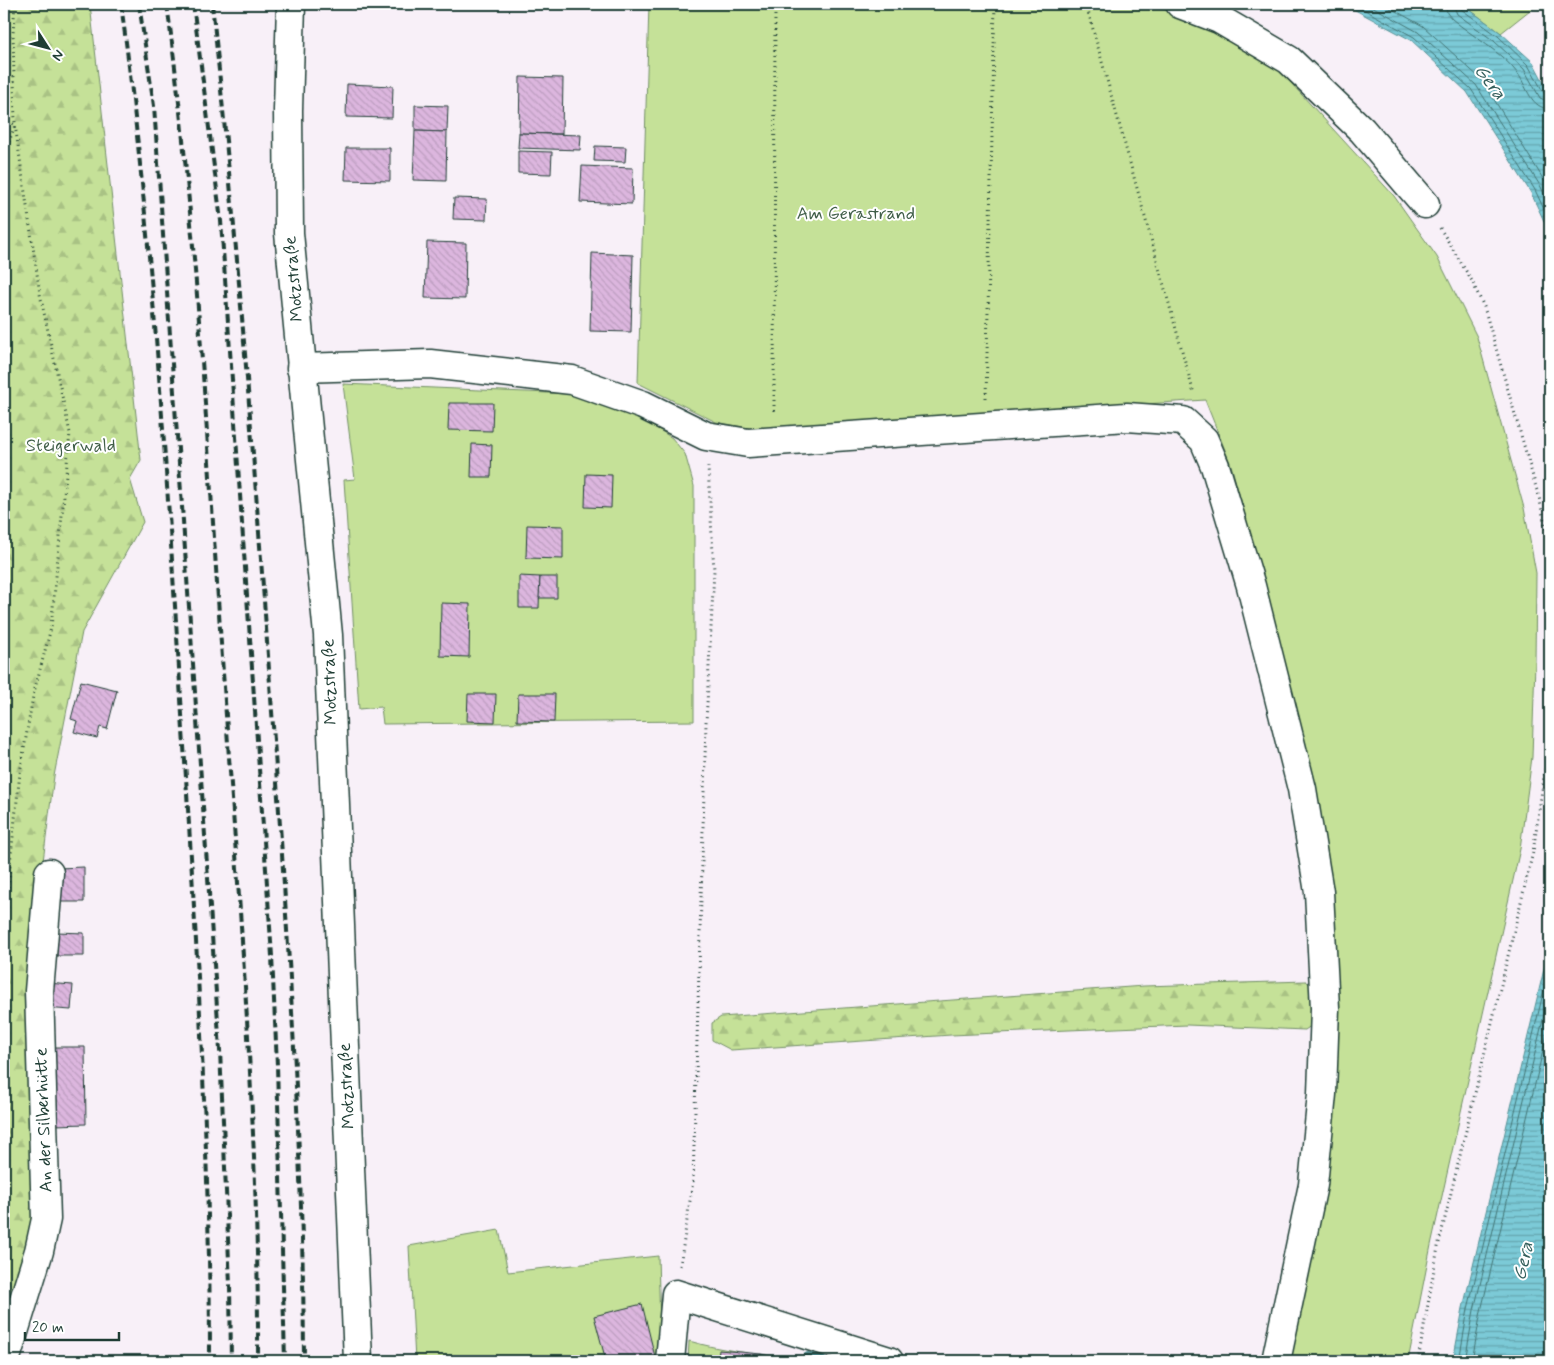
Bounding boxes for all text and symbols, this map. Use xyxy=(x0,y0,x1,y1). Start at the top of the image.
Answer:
north arrow xyxy=(22,22,72,72)
text: N xyxy=(48,46,68,64)
water label: Gera xyxy=(1468,59,1512,105)
park label: Am Gerastrand xyxy=(797,202,915,226)
street label: Motzstraße xyxy=(278,235,310,323)
park label: Steigerwald xyxy=(26,434,116,458)
street label: Motzstraße xyxy=(316,638,343,725)
street label: Motzstraße xyxy=(333,1042,361,1130)
street label: An der Silberhütte xyxy=(29,1047,59,1193)
water label: Gera xyxy=(1507,1239,1540,1283)
scale bar xyxy=(25,1310,119,1342)
text: 20 m xyxy=(32,1318,64,1338)

